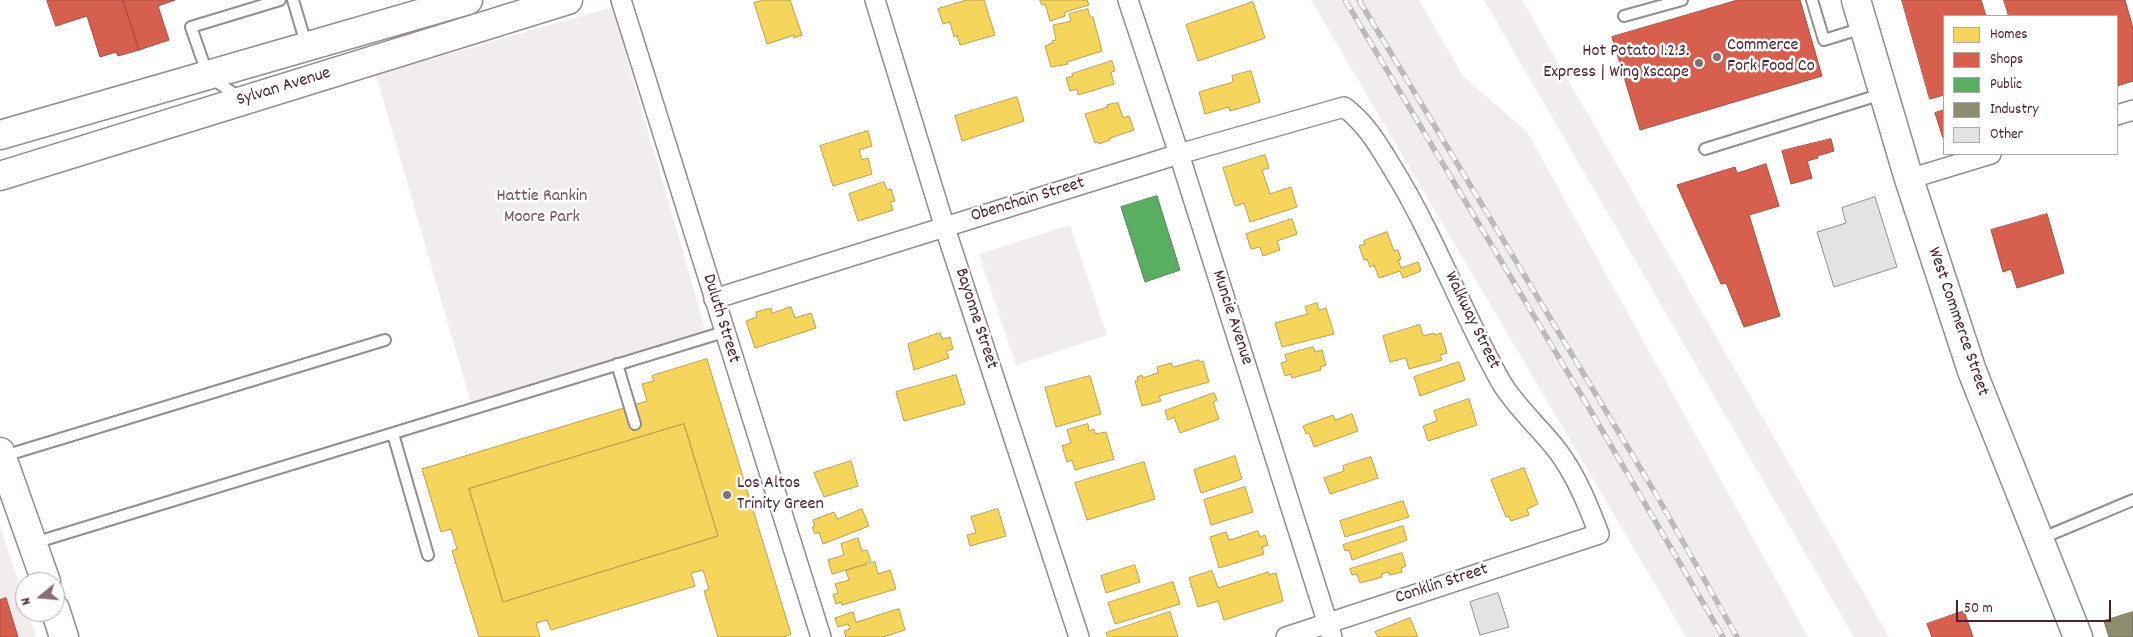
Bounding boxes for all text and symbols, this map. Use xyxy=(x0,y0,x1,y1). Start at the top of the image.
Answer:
legend xyxy=(1943,15,2118,155)
text: Homes xyxy=(1990,24,2028,46)
place label: Commerce Fork Food Co xyxy=(1727,36,1815,78)
place label: Hot Potato 1.2.3. Express | Wing Xscape xyxy=(1543,42,1689,84)
text: Shops xyxy=(1990,49,2023,71)
marker: Commerce Fork Food Co xyxy=(1711,51,1723,63)
marker: Hot Potato 1.2.3. Express | Wing Xscape xyxy=(1693,57,1705,69)
street label: Sylvan Avenue xyxy=(234,63,334,113)
text: Public xyxy=(1990,74,2022,96)
text: Industry xyxy=(1990,99,2039,121)
text: Other xyxy=(1990,124,2023,146)
street label: Obenchain Street xyxy=(969,173,1087,229)
park label: Hattie Rankin Moore Park xyxy=(497,187,587,230)
street label: West Commerce Street xyxy=(1921,245,1993,399)
street label: Bayonne Street xyxy=(949,266,1001,372)
street label: Muncie Avenue xyxy=(1206,268,1256,368)
street label: Walkway Street xyxy=(1438,269,1504,373)
street label: Duluth Street xyxy=(696,272,744,366)
place label: Los Altos Trinity Green xyxy=(737,474,824,516)
marker: Los Altos Trinity Green xyxy=(721,489,733,501)
street label: Conklin Street xyxy=(1393,560,1491,610)
north arrow xyxy=(15,572,65,622)
scale bar xyxy=(1958,590,2113,622)
text: N xyxy=(16,595,37,607)
text: 50 m xyxy=(1964,598,1993,620)

